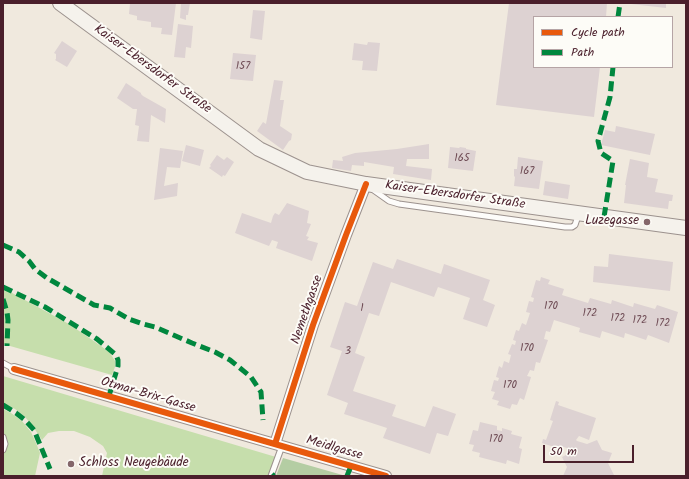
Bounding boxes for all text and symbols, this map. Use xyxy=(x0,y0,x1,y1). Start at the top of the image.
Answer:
legend xyxy=(533,16,673,68)
street label: Kaiser-Ebersdorfer Straße xyxy=(90,22,214,118)
text: Cycle path xyxy=(571,23,625,42)
text: Path xyxy=(571,43,594,62)
house number: 157 xyxy=(236,60,250,74)
house number: 165 xyxy=(454,152,470,166)
house number: 167 xyxy=(520,165,534,179)
street label: Kaiser-Ebersdorfer Straße xyxy=(384,178,526,214)
place label: Luzegasse xyxy=(585,214,639,230)
marker: Luzegasse xyxy=(642,217,652,227)
street label: Nemethgasse xyxy=(289,273,327,347)
house number: 170 xyxy=(544,300,558,314)
house number: 1 xyxy=(360,302,364,316)
house number: 172 xyxy=(583,307,597,321)
house number: 172 xyxy=(611,312,625,326)
house number: 172 xyxy=(633,314,647,328)
house number: 172 xyxy=(656,317,670,331)
house number: 170 xyxy=(520,342,534,356)
house number: 3 xyxy=(345,345,351,359)
street label: Otmar-Brix-Gasse xyxy=(99,375,197,417)
house number: 170 xyxy=(503,379,517,393)
street label: Meidlgasse xyxy=(304,433,364,465)
house number: 170 xyxy=(489,433,503,447)
scale bar xyxy=(545,437,636,463)
text: 50 m xyxy=(550,442,577,461)
place label: Schloss Neugebäude xyxy=(79,456,188,472)
marker: Schloss Neugebäude xyxy=(66,459,76,469)

